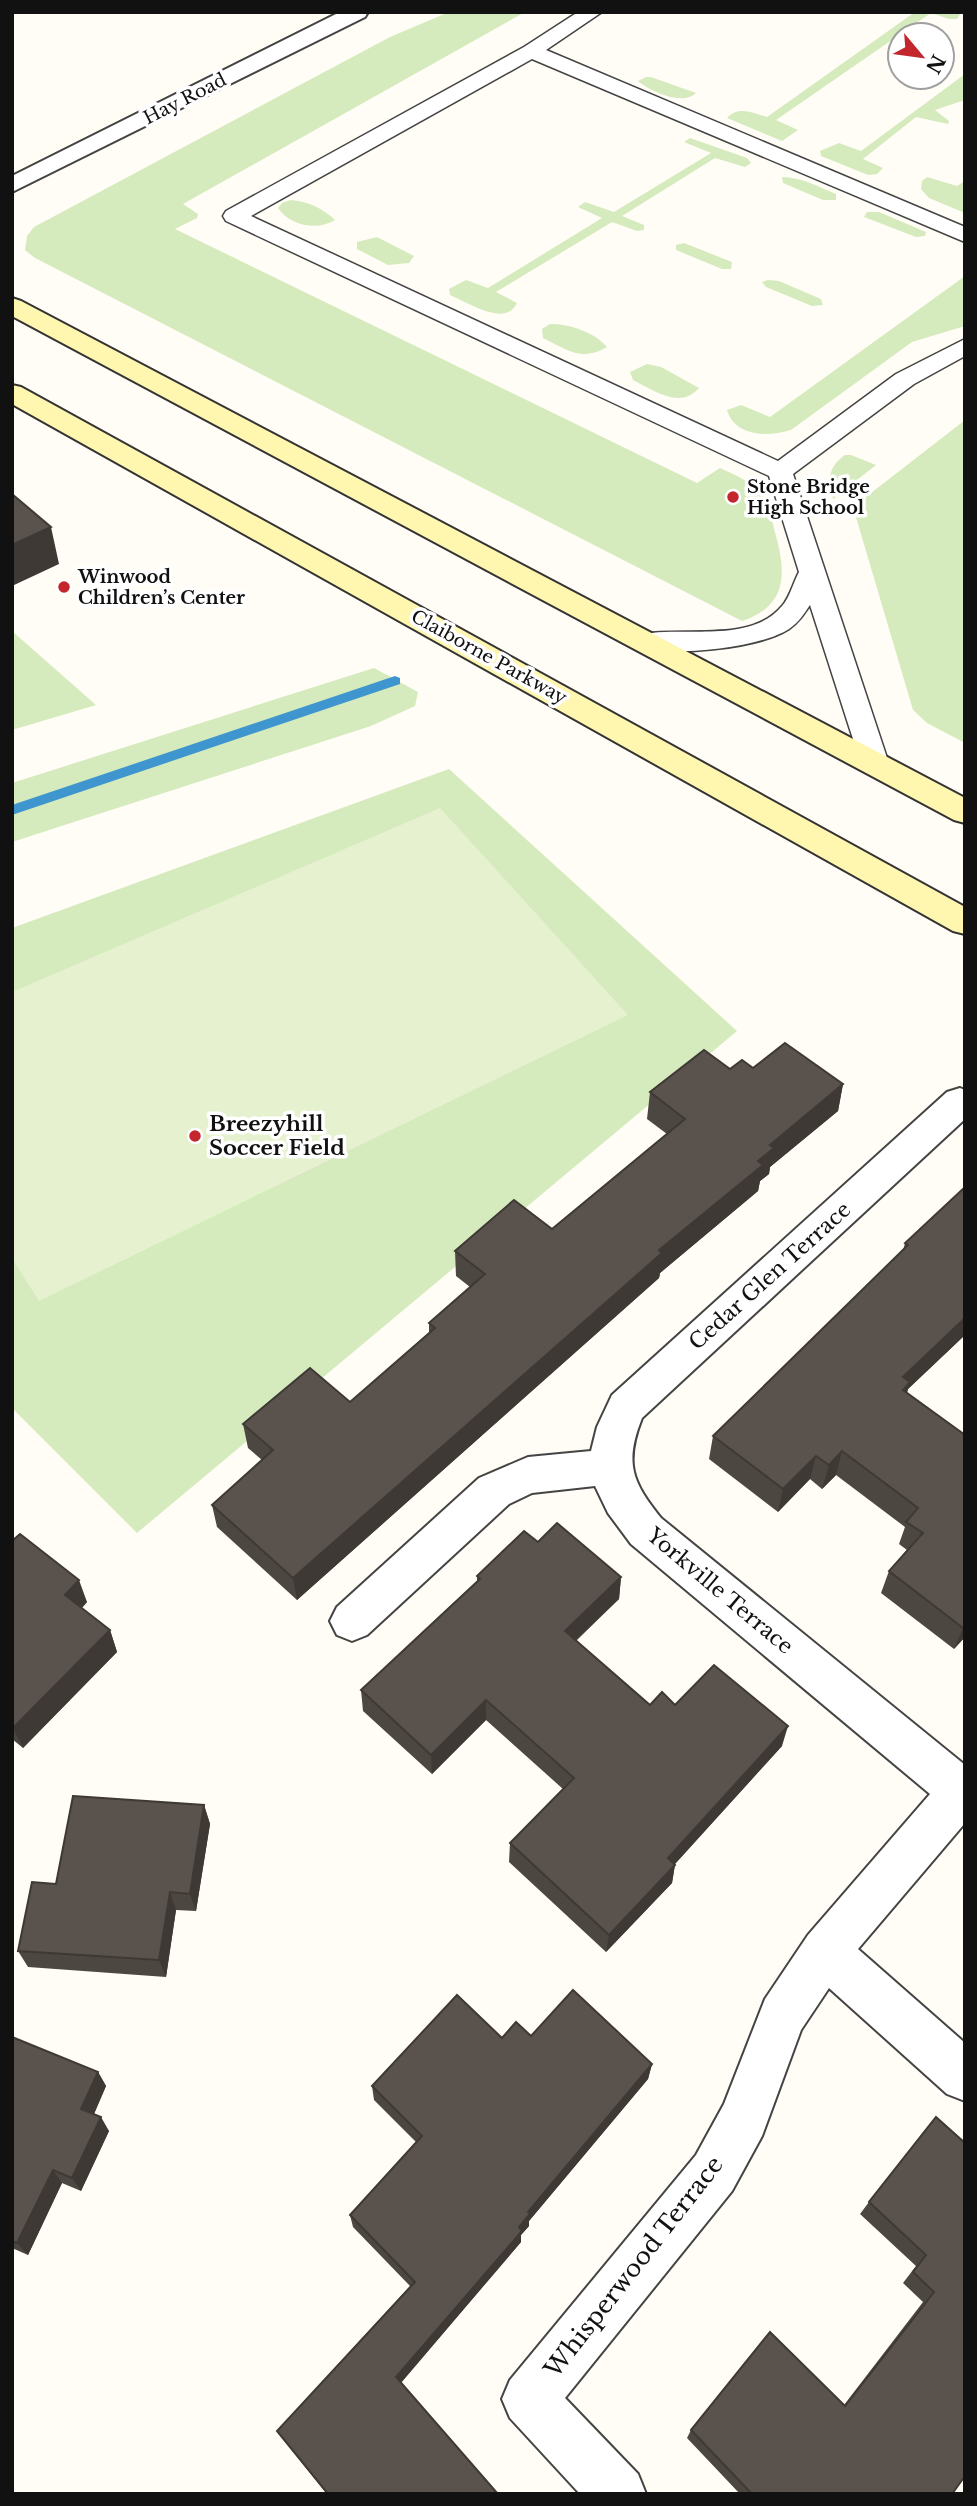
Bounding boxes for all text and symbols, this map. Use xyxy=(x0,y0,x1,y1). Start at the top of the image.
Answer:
north arrow xyxy=(886,21,956,91)
text: N xyxy=(921,51,950,78)
street label: Hay Road xyxy=(140,69,230,129)
place label: Stone Bridge High School xyxy=(747,476,870,519)
marker: Stone Bridge High School xyxy=(725,489,741,505)
place label: Winwood Children’s Center xyxy=(77,566,245,609)
marker: Winwood Children’s Center xyxy=(56,579,72,595)
street label: Claiborne Parkway xyxy=(407,605,571,709)
place label: Breezyhill Soccer Field xyxy=(209,1111,345,1161)
marker: Breezyhill Soccer Field xyxy=(187,1128,203,1144)
street label: Cedar Glen Terrace xyxy=(684,1196,856,1356)
street label: Yorkville Terrace xyxy=(641,1522,798,1660)
street label: Whisperwood Terrace xyxy=(538,2150,729,2384)

